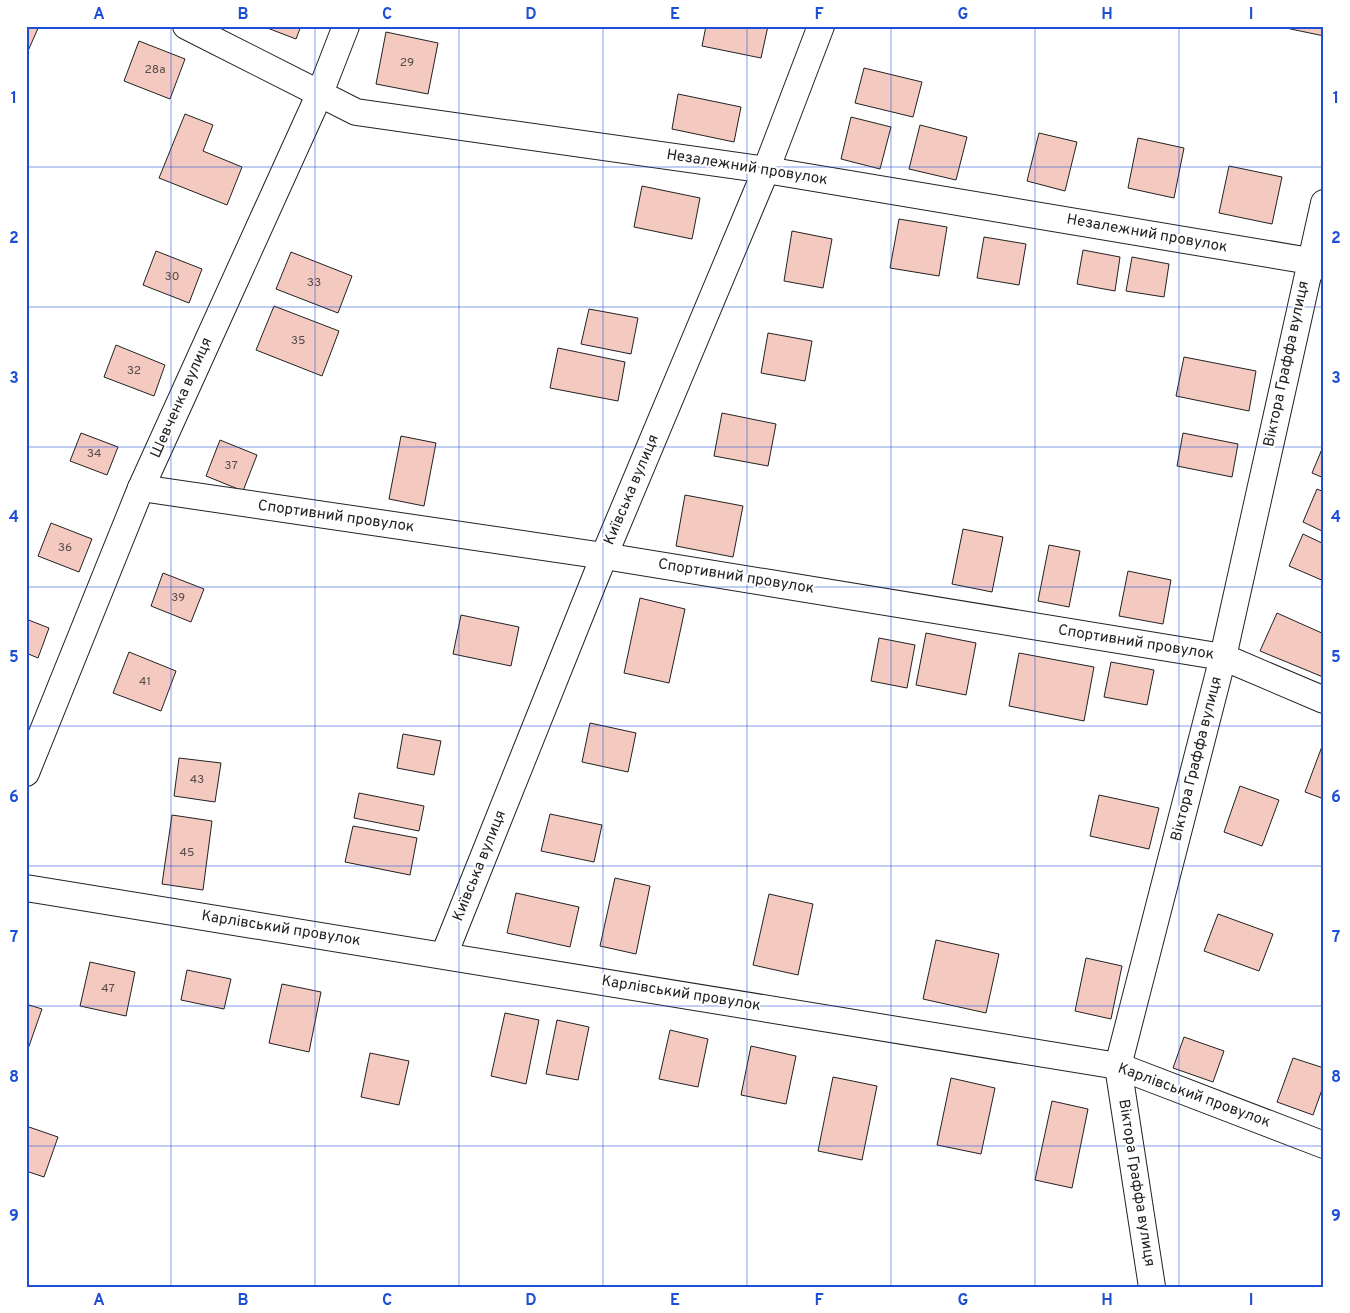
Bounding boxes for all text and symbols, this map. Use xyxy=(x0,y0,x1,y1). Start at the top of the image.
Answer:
text: A xyxy=(93,5,105,25)
text: B xyxy=(237,5,249,25)
text: C xyxy=(382,5,392,25)
text: D xyxy=(525,5,537,25)
text: E xyxy=(670,5,680,25)
text: F xyxy=(814,5,824,25)
text: G xyxy=(958,5,968,25)
text: H xyxy=(1101,5,1113,25)
text: I xyxy=(1249,5,1253,25)
house number: 29 xyxy=(400,55,414,71)
house number: 28а xyxy=(144,62,166,78)
text: 1 xyxy=(11,89,17,109)
text: 1 xyxy=(1333,89,1339,109)
street label: Незалежний провулок xyxy=(665,146,829,190)
street label: Незалежний провулок xyxy=(1065,210,1229,258)
text: 2 xyxy=(9,229,19,249)
text: 2 xyxy=(1331,229,1341,249)
house number: 30 xyxy=(165,269,179,285)
house number: 33 xyxy=(307,275,321,291)
street label: Віктора Граффа вулиця xyxy=(1260,279,1314,449)
house number: 35 xyxy=(291,333,305,349)
street label: Шевченка вулиця xyxy=(147,335,217,461)
house number: 32 xyxy=(127,363,141,379)
text: 3 xyxy=(9,369,19,389)
text: 3 xyxy=(1331,369,1341,389)
street label: Київська вулиця xyxy=(600,432,664,548)
house number: 34 xyxy=(87,446,101,462)
house number: 37 xyxy=(224,458,238,474)
street label: Спортивний провулок xyxy=(256,497,416,537)
text: 4 xyxy=(9,508,19,528)
text: 4 xyxy=(1331,508,1341,528)
house number: 36 xyxy=(58,540,72,556)
street label: Спортивний провулок xyxy=(656,555,816,599)
house number: 39 xyxy=(171,590,185,606)
street label: Спортивний провулок xyxy=(1056,621,1216,665)
text: 5 xyxy=(9,648,19,668)
text: 5 xyxy=(1331,648,1341,668)
house number: 41 xyxy=(139,674,151,690)
street label: Віктора Граффа вулиця xyxy=(1167,675,1227,843)
house number: 43 xyxy=(190,772,204,788)
text: 6 xyxy=(9,788,19,808)
text: 6 xyxy=(1331,788,1341,808)
street label: Київська вулиця xyxy=(449,808,511,924)
house number: 45 xyxy=(180,845,194,861)
street label: Карлівський провулок xyxy=(200,907,362,951)
text: 7 xyxy=(10,928,18,948)
text: 7 xyxy=(1332,928,1340,948)
street label: Карлівський провулок xyxy=(600,972,762,1016)
house number: 47 xyxy=(101,981,115,997)
street label: Карлівський провулок xyxy=(1115,1060,1273,1132)
text: 8 xyxy=(9,1068,19,1088)
text: 8 xyxy=(1331,1068,1341,1088)
street label: Віктора Граффа вулиця xyxy=(1113,1098,1159,1268)
text: 9 xyxy=(9,1207,19,1227)
text: 9 xyxy=(1331,1207,1341,1227)
text: A xyxy=(93,1291,105,1311)
text: B xyxy=(237,1291,249,1311)
text: C xyxy=(382,1291,392,1311)
text: D xyxy=(525,1291,537,1311)
text: E xyxy=(670,1291,680,1311)
text: F xyxy=(814,1291,824,1311)
text: G xyxy=(958,1291,968,1311)
text: H xyxy=(1101,1291,1113,1311)
text: I xyxy=(1249,1291,1253,1311)

